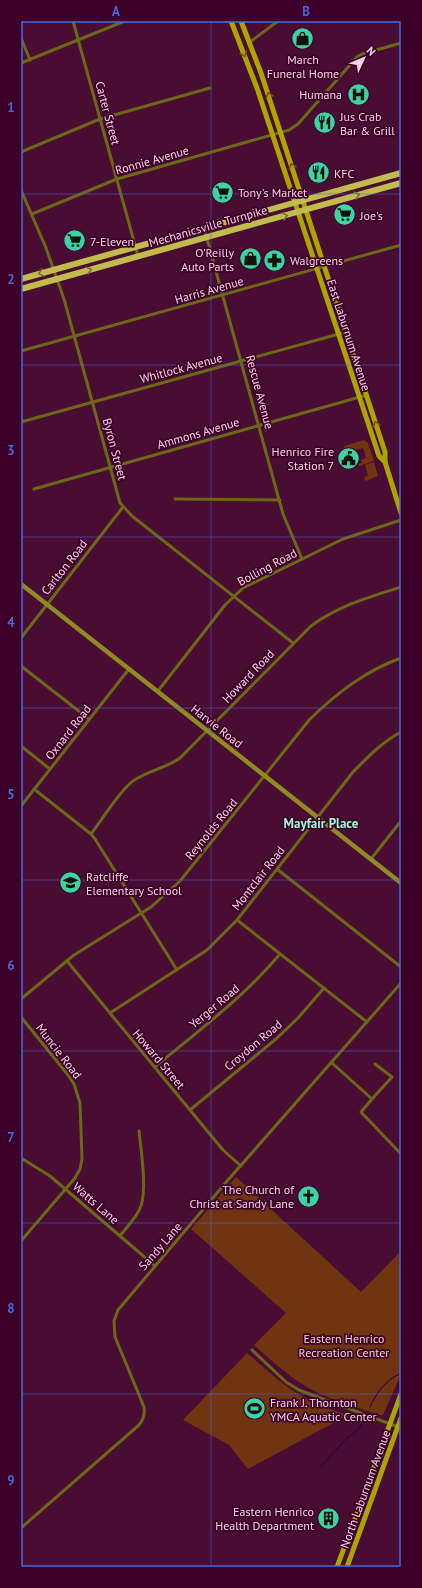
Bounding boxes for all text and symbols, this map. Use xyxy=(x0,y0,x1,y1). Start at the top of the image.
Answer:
text: A xyxy=(112,3,120,20)
text: B xyxy=(302,3,310,20)
shop icon: March Funeral Home xyxy=(290,25,316,51)
north arrow xyxy=(344,38,384,78)
text: N xyxy=(364,44,379,59)
one-way arrow xyxy=(239,51,247,58)
place label: March Funeral Home xyxy=(267,52,339,81)
street label: Carter Street xyxy=(92,80,124,146)
hospital icon: Humana xyxy=(345,81,371,107)
place label: Humana xyxy=(299,87,342,102)
one-way arrow xyxy=(265,92,274,99)
text: 1 xyxy=(7,99,15,116)
place label: Jus Crab Bar & Grill xyxy=(339,109,395,138)
restaurant icon: Jus Crab Bar & Grill xyxy=(311,110,337,136)
street label: Ronnie Avenue xyxy=(114,142,190,178)
restaurant icon: KFC xyxy=(305,160,331,186)
one-way arrow xyxy=(289,163,297,170)
place label: KFC xyxy=(334,166,355,181)
supermarket icon: Tony's Market xyxy=(210,179,236,205)
place label: Tony's Market xyxy=(238,185,307,200)
one-way arrow xyxy=(354,192,360,200)
street label: Mechanicsville Turnpike xyxy=(147,202,269,250)
supermarket icon: Joe's xyxy=(332,202,358,228)
place label: Joe's xyxy=(359,208,383,223)
one-way arrow xyxy=(281,212,288,220)
supermarket icon: 7-Eleven xyxy=(61,228,87,254)
place label: 7-Eleven xyxy=(90,234,134,249)
place label: O'Reilly Auto Parts xyxy=(181,245,234,274)
shop icon: O'Reilly Auto Parts xyxy=(237,246,263,272)
pharmacy icon: Walgreens xyxy=(262,247,288,273)
place label: Walgreens xyxy=(290,253,343,268)
one-way arrow xyxy=(85,266,92,275)
one-way arrow xyxy=(38,268,45,277)
text: 2 xyxy=(7,271,15,288)
street label: Harris Avenue xyxy=(173,273,245,307)
street label: East Laburnum Avenue xyxy=(324,277,374,393)
street label: Whitlock Avenue xyxy=(138,350,224,386)
street label: Rescue Avenue xyxy=(243,353,277,431)
street label: Ammons Avenue xyxy=(155,414,241,452)
street label: Byron Street xyxy=(100,416,130,482)
one-way arrow xyxy=(373,421,381,428)
text: 3 xyxy=(7,442,15,459)
place label: Henrico Fire Station 7 xyxy=(272,444,334,473)
public building icon: Henrico Fire Station 7 xyxy=(336,445,362,471)
street label: Carlton Road xyxy=(38,536,90,598)
street label: Bolling Road xyxy=(235,545,299,589)
text: 4 xyxy=(7,614,15,631)
street label: Howard Road xyxy=(219,646,277,706)
street label: Oxnard Road xyxy=(42,701,94,763)
street label: Harvie Road xyxy=(188,701,246,751)
text: 5 xyxy=(7,786,15,803)
street label: Reynolds Road xyxy=(182,795,240,863)
district label: Mayfair Place xyxy=(284,815,359,832)
street label: Montclair Road xyxy=(228,843,288,913)
place label: Ratcliffe Elementary School xyxy=(86,869,182,898)
school or university icon: Ratcliffe Elementary School xyxy=(57,870,83,896)
text: 6 xyxy=(7,957,15,974)
street label: Yerger Road xyxy=(186,981,242,1031)
street label: Croydon Road xyxy=(221,1017,285,1073)
street label: Muncie Road xyxy=(33,1020,85,1082)
street label: Howard Street xyxy=(130,1026,188,1092)
text: 7 xyxy=(7,1129,15,1146)
street label: Watts Lane xyxy=(70,1179,122,1227)
place label: The Church of Christ at Sandy Lane xyxy=(189,1182,295,1211)
church icon: The Church of Christ at Sandy Lane xyxy=(296,1183,322,1209)
street label: Sandy Lane xyxy=(135,1219,185,1273)
text: 8 xyxy=(7,1300,15,1317)
park label: Eastern Henrico Recreation Center xyxy=(299,1331,389,1360)
place label: Frank J. Thornton YMCA Aquatic Center xyxy=(270,1395,377,1424)
sports icon: Frank J. Thornton YMCA Aquatic Center xyxy=(242,1396,268,1422)
street label: North Laburnum Avenue xyxy=(337,1428,393,1550)
text: 9 xyxy=(7,1472,15,1489)
place label: Eastern Henrico Health Department xyxy=(215,1504,314,1533)
building icon: Eastern Henrico Health Department xyxy=(316,1505,342,1531)

